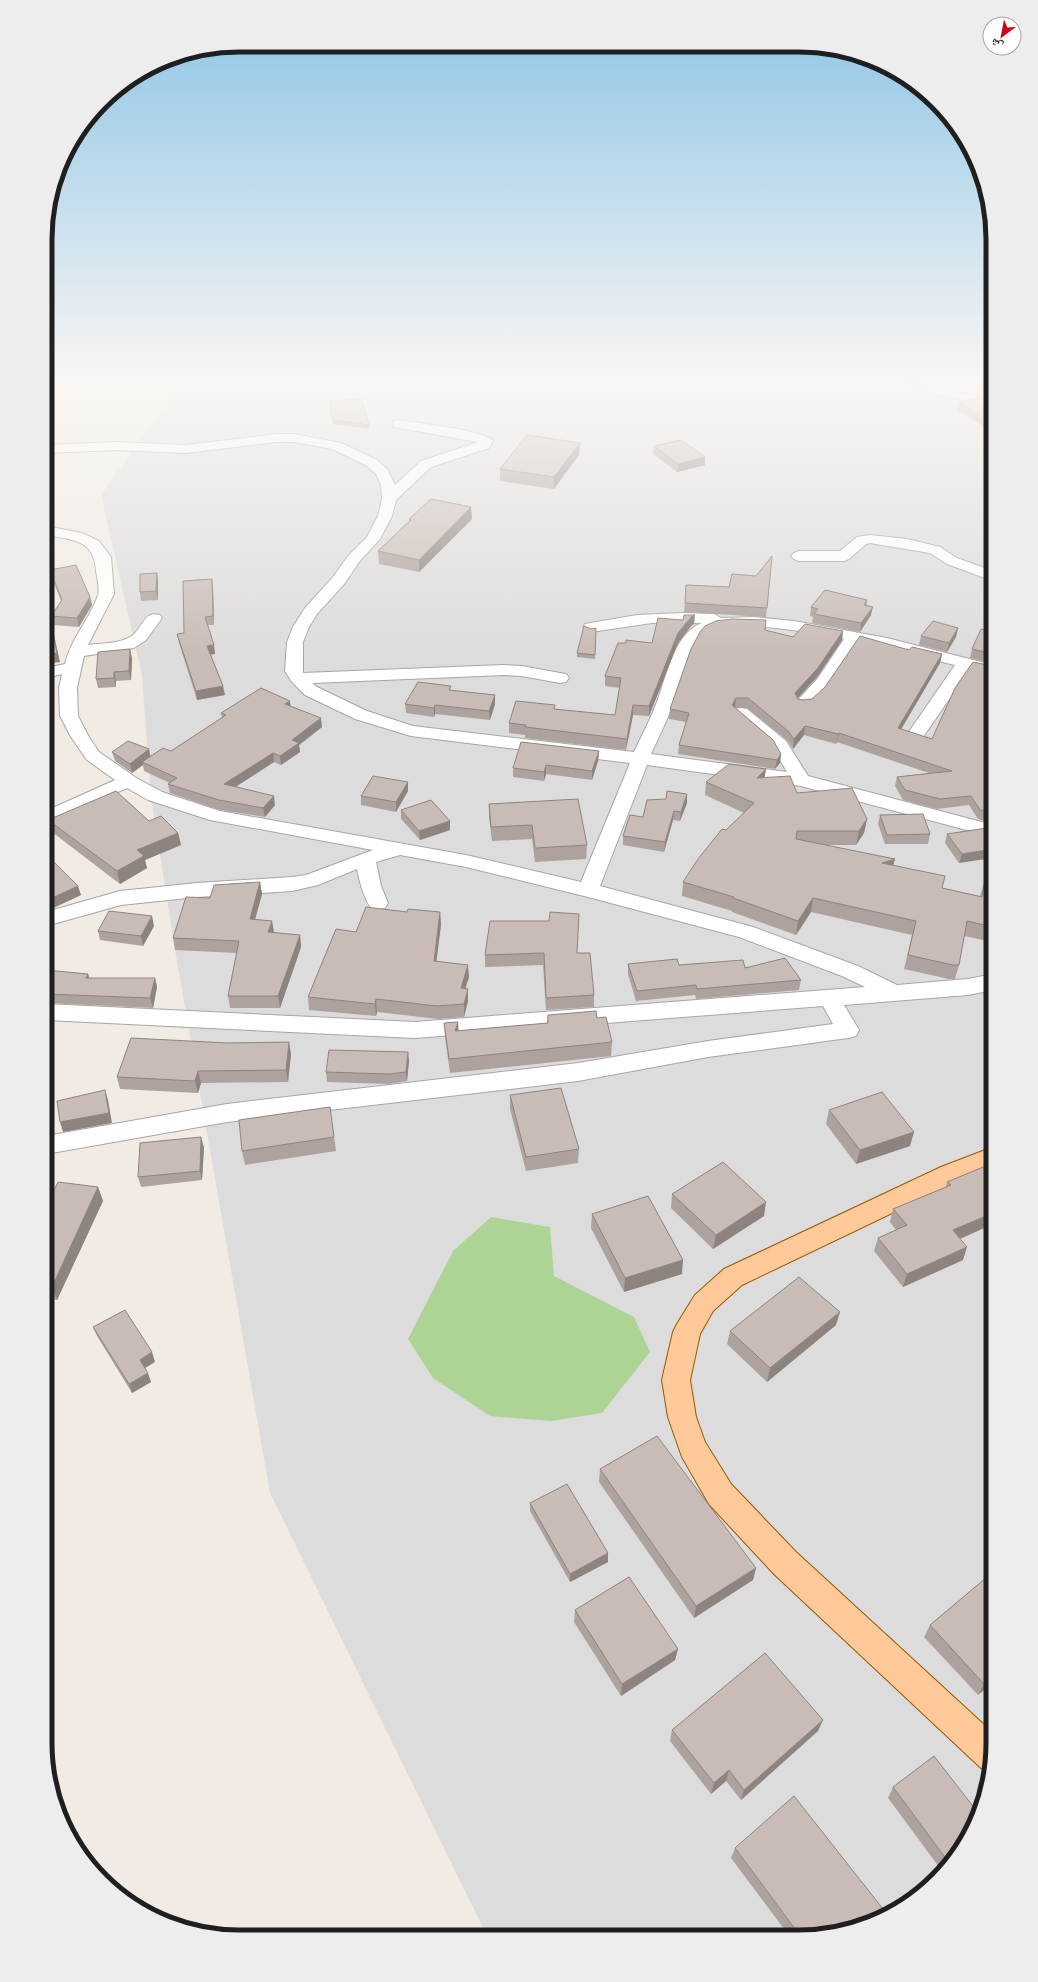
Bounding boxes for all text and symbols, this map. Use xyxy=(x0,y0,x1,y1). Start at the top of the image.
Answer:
north arrow xyxy=(982,16,1022,56)
text: ش xyxy=(988,34,1006,54)

